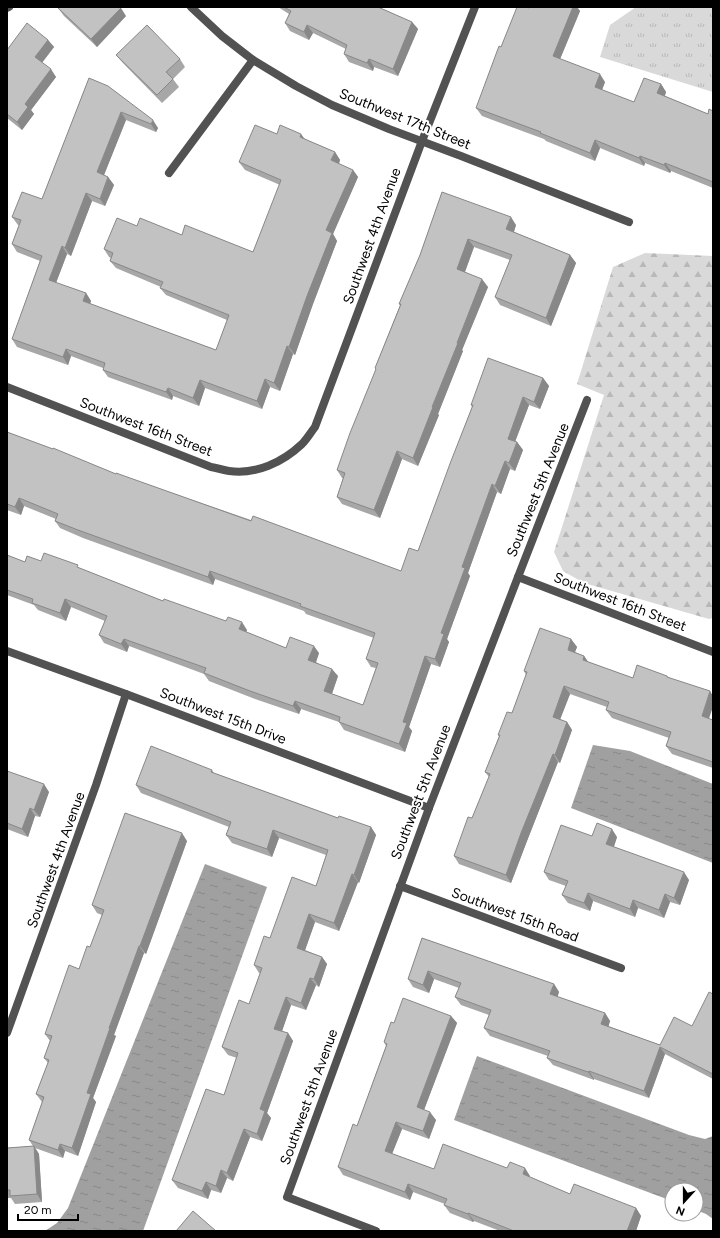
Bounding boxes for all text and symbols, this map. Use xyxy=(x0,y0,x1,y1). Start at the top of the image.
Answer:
street label: Southwest 17th Street xyxy=(337,85,473,153)
street label: Southwest 4th Avenue xyxy=(339,165,405,306)
street label: Southwest 16th Street xyxy=(77,394,215,460)
street label: Southwest 5th Avenue xyxy=(503,420,573,560)
street label: Southwest 16th Street xyxy=(551,569,689,635)
street label: Southwest 15th Drive xyxy=(157,684,289,748)
street label: Southwest 5th Avenue xyxy=(387,722,455,862)
street label: Southwest 4th Avenue xyxy=(23,789,89,930)
street label: Southwest 15th Road xyxy=(449,884,581,946)
street label: Southwest 5th Avenue xyxy=(277,1026,342,1167)
north arrow xyxy=(664,1182,704,1222)
scale bar xyxy=(18,1196,78,1222)
text: 20 m xyxy=(24,1203,52,1217)
text: N xyxy=(674,1203,687,1218)

